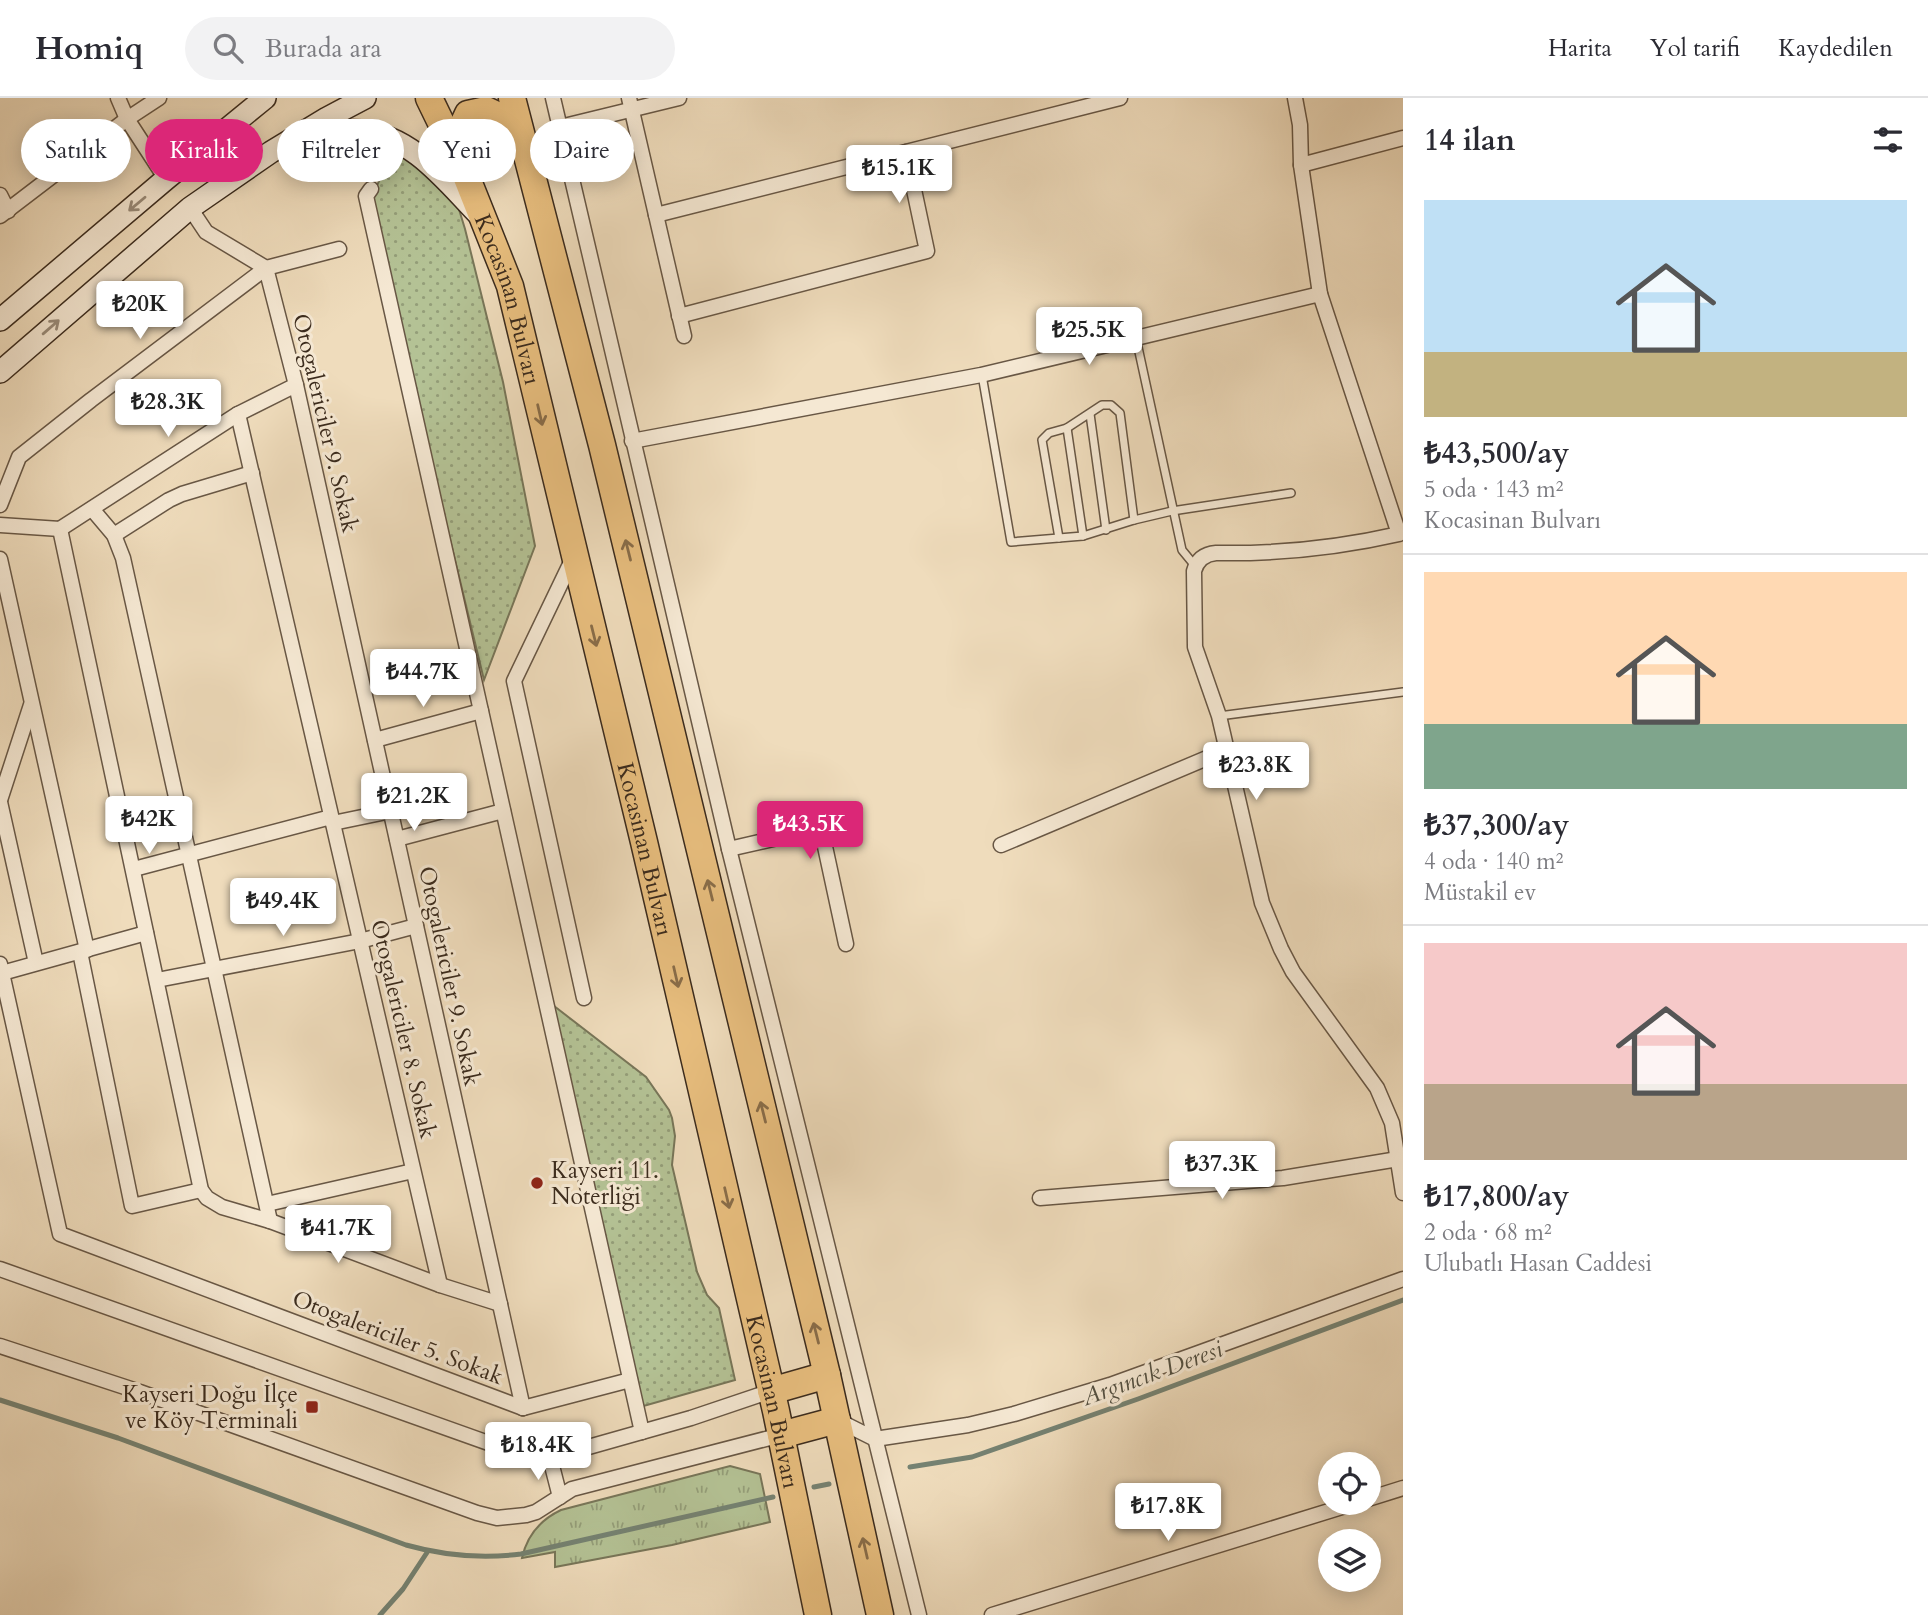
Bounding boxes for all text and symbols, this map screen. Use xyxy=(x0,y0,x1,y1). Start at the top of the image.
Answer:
search box xyxy=(185,17,675,80)
text: Homiq xyxy=(35,26,143,71)
icon: search xyxy=(209,29,247,67)
text: Burada ara xyxy=(265,31,382,66)
text: Harita xyxy=(1548,32,1612,65)
text: Yol tarifi xyxy=(1650,32,1740,65)
text: Kaydedilen xyxy=(1778,32,1893,65)
chip: Satılık xyxy=(21,119,131,182)
chip: Kiralık xyxy=(145,119,263,182)
chip: Filtreler xyxy=(277,119,404,182)
chip: Yeni xyxy=(418,119,516,182)
chip: Daire xyxy=(530,119,634,182)
text: 14 ilan xyxy=(1424,120,1515,161)
icon: filters xyxy=(1869,121,1907,159)
pin: ₺15.1K xyxy=(842,146,956,205)
text: ₺15.1K xyxy=(862,152,936,183)
one-way arrow xyxy=(128,196,146,212)
street label: Kocasinan Bulvarı xyxy=(467,210,548,388)
icon: home xyxy=(1603,245,1729,371)
pin: ₺20K xyxy=(99,282,181,341)
text: ₺20K xyxy=(112,288,168,319)
pin: ₺25.5K xyxy=(1032,308,1146,367)
street label: Otogalericiler 9. Sokak xyxy=(285,311,366,536)
text: ₺25.5K xyxy=(1052,314,1126,345)
one-way arrow xyxy=(42,319,60,335)
pin: ₺28.3K xyxy=(111,380,225,439)
text: ₺28.3K xyxy=(131,386,205,417)
one-way arrow xyxy=(534,403,548,426)
text: ₺43,500/ay xyxy=(1424,433,1569,474)
text: 5 oda · 143 m² xyxy=(1424,474,1563,505)
text: Kocasinan Bulvarı xyxy=(1424,505,1601,536)
one-way arrow xyxy=(620,539,634,562)
icon: home xyxy=(1603,617,1729,743)
one-way arrow xyxy=(588,625,601,647)
pin: ₺44.7K xyxy=(366,650,480,709)
text: ₺44.7K xyxy=(386,656,460,687)
pin: ₺23.8K xyxy=(1199,742,1313,802)
text: ₺23.8K xyxy=(1219,749,1293,780)
street label: Kocasinan Bulvarı xyxy=(609,759,680,939)
pin: ₺21.2K xyxy=(357,774,471,833)
text: ₺21.2K xyxy=(377,780,451,811)
pin: ₺42K xyxy=(108,796,190,856)
pin: ₺43.5K xyxy=(753,802,867,861)
text: ₺42K xyxy=(121,803,177,834)
text: ₺37,300/ay xyxy=(1424,805,1569,846)
text: ₺43.5K xyxy=(773,808,847,839)
text: 4 oda · 140 m² xyxy=(1424,846,1563,877)
street label: Otogalericiler 9. Sokak xyxy=(411,863,488,1089)
text: Müstakil ev xyxy=(1424,877,1536,908)
pin: ₺49.4K xyxy=(226,878,340,938)
one-way arrow xyxy=(702,879,716,902)
text: ₺49.4K xyxy=(246,885,320,916)
street label: Otogalericiler 8. Sokak xyxy=(363,917,444,1142)
one-way arrow xyxy=(669,965,683,988)
icon: home xyxy=(1603,988,1729,1114)
one-way arrow xyxy=(756,1101,769,1123)
pin: ₺37.3K xyxy=(1165,1142,1279,1201)
text: ₺37.3K xyxy=(1185,1148,1259,1179)
place label: Kayseri 11. Noterliği xyxy=(551,1155,659,1212)
marker: Kayseri 11. Noterliği xyxy=(529,1175,545,1191)
text: ₺17,800/ay xyxy=(1424,1176,1569,1217)
one-way arrow xyxy=(721,1186,734,1209)
pin: ₺41.7K xyxy=(281,1206,395,1265)
text: ₺41.7K xyxy=(301,1212,375,1243)
text: 2 oda · 68 m² xyxy=(1424,1217,1552,1248)
text: Ulubatlı Hasan Caddesi xyxy=(1424,1248,1652,1279)
street label: Otogalericiler 5. Sokak xyxy=(288,1283,508,1392)
street label: Kocasinan Bulvarı xyxy=(738,1312,807,1491)
one-way arrow xyxy=(809,1322,822,1345)
water label: Argıncık Deresi xyxy=(1076,1333,1228,1415)
place label: Kayseri Doğu İlçe ve Köy Terminali xyxy=(122,1379,298,1436)
marker: Kayseri Doğu İlçe ve Köy Terminali xyxy=(304,1399,320,1415)
pin: ₺18.4K xyxy=(481,1422,595,1482)
text: ₺18.4K xyxy=(501,1429,575,1460)
map controls xyxy=(1318,1452,1381,1592)
button: locate xyxy=(1318,1452,1381,1515)
pin: ₺17.8K xyxy=(1111,1484,1225,1543)
text: ₺17.8K xyxy=(1131,1490,1205,1521)
button: layers xyxy=(1318,1529,1381,1592)
one-way arrow xyxy=(858,1537,872,1560)

